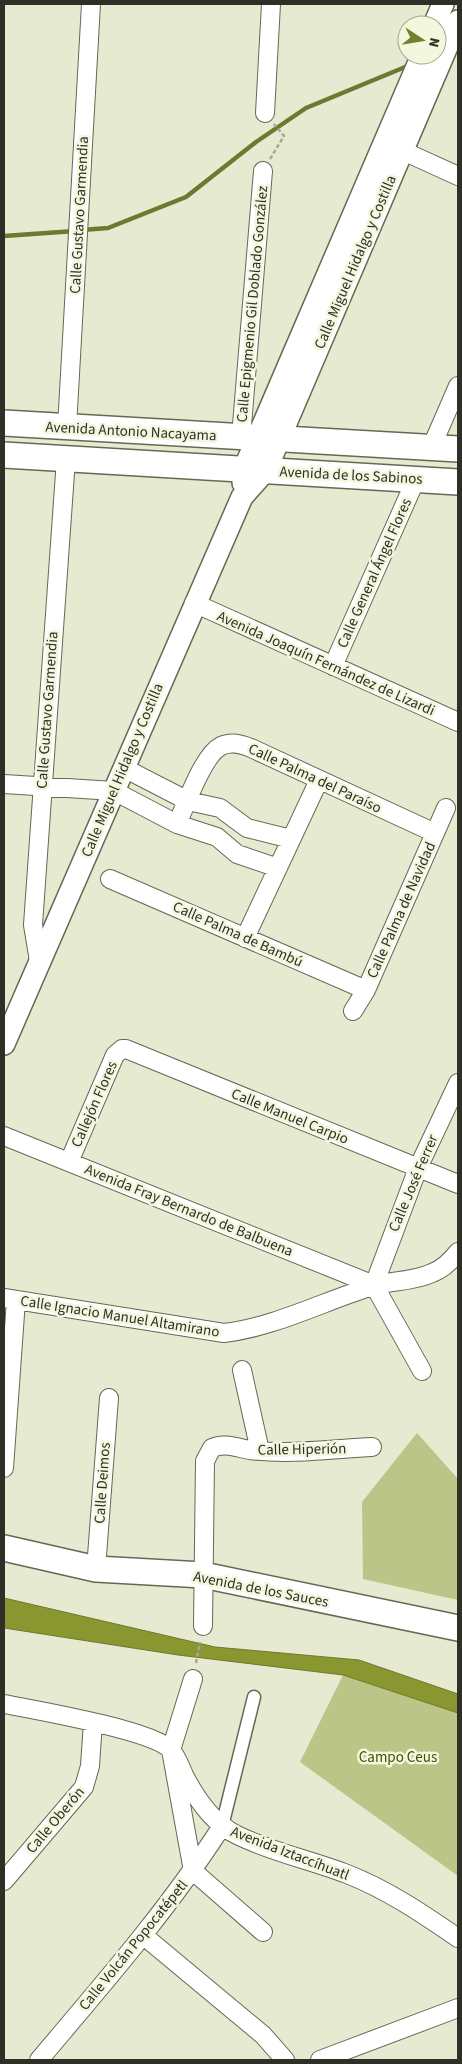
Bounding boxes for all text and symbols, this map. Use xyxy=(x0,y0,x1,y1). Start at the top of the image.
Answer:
north arrow xyxy=(397,15,447,65)
text: N xyxy=(423,36,444,49)
street label: Calle Gustavo Garmendia xyxy=(65,136,94,294)
street label: Calle Miguel Hidalgo y Costilla xyxy=(309,172,402,352)
street label: Calle Epigmenio Gil Doblado González xyxy=(232,185,273,423)
street label: Avenida Antonio Nacayama xyxy=(45,417,217,446)
street label: Avenida de los Sabinos xyxy=(279,461,423,490)
street label: Calle General Ángel Flores xyxy=(332,495,417,651)
street label: Avenida Joaquín Fernández de Lizardi xyxy=(213,606,438,721)
street label: Calle Gustavo Garmendia xyxy=(32,631,63,789)
street label: Calle Miguel Hidalgo y Costilla xyxy=(76,680,169,860)
street label: Calle Palma del Paraíso xyxy=(245,738,385,819)
street label: Calle Palma de Navidad xyxy=(362,839,441,982)
street label: Calle Palma de Bambú xyxy=(169,896,306,973)
street label: Callejón Flores xyxy=(66,1058,123,1151)
street label: Calle Manuel Carpio xyxy=(228,1083,352,1150)
street label: Calle José Ferrer xyxy=(384,1131,444,1235)
street label: Avenida Fray Bernardo de Balbuena xyxy=(81,1159,296,1262)
street label: Calle Ignacio Manuel Altamirano xyxy=(19,1290,221,1343)
street label: Calle Hiperión xyxy=(257,1438,347,1461)
street label: Calle Deimos xyxy=(89,1442,116,1524)
street label: Avenida de los Sauces xyxy=(192,1566,330,1613)
park label: Campo Ceus xyxy=(359,1747,437,1768)
street label: Calle Oberón xyxy=(21,1782,90,1858)
street label: Avenida Iztaccíhuatl xyxy=(227,1821,352,1886)
street label: Calle Volcán Popocatépetl xyxy=(74,1875,193,2015)

